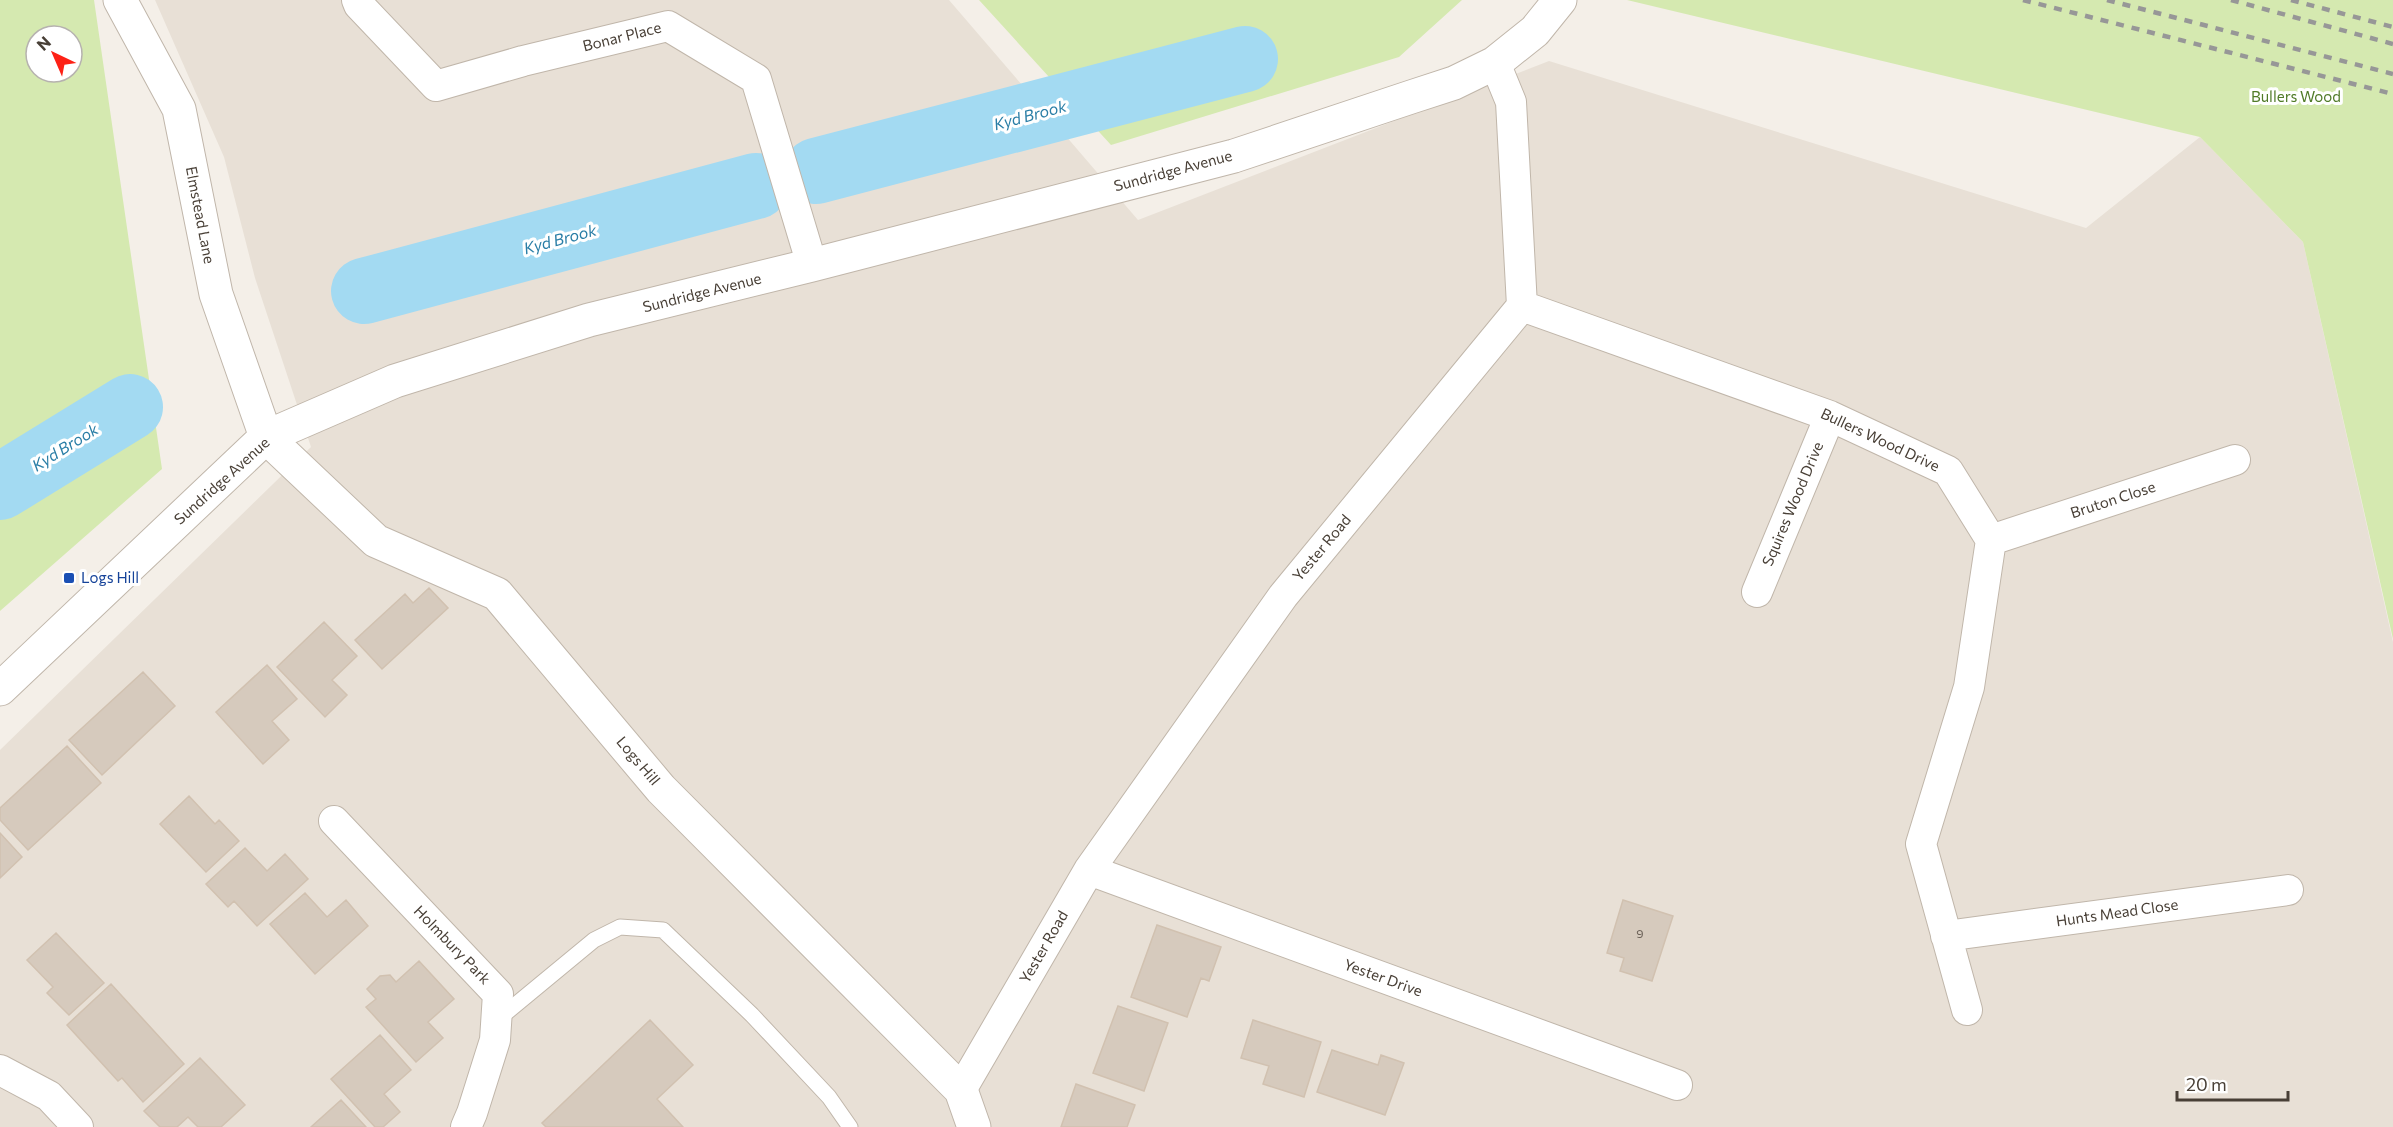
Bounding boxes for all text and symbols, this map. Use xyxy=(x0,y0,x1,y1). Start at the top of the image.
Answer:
street label: Bonar Place xyxy=(581,18,663,54)
north arrow xyxy=(24,24,84,84)
text: N xyxy=(32,32,54,54)
park label: Bullers Wood xyxy=(2251,87,2341,105)
water label: Kyd Brook xyxy=(991,96,1069,133)
street label: Sundridge Avenue xyxy=(1112,146,1234,194)
street label: Elmstead Lane xyxy=(183,165,219,265)
water label: Kyd Brook xyxy=(521,220,599,257)
street label: Sundridge Avenue xyxy=(641,269,763,315)
street label: Bullers Wood Drive xyxy=(1818,404,1943,475)
water label: Kyd Brook xyxy=(28,419,102,474)
street label: Sundridge Avenue xyxy=(170,433,273,528)
street label: Squires Wood Drive xyxy=(1758,439,1826,568)
street label: Bruton Close xyxy=(2068,477,2157,521)
street label: Yester Road xyxy=(1288,511,1354,584)
place label: Logs Hill xyxy=(81,568,139,586)
marker: Logs Hill xyxy=(62,571,76,585)
street label: Logs Hill xyxy=(613,732,664,788)
street label: Hunts Mead Close xyxy=(2055,895,2179,930)
street label: Holmbury Park xyxy=(411,901,495,987)
street label: Yester Road xyxy=(1015,907,1071,986)
house number: 9 xyxy=(1636,926,1644,940)
street label: Yester Drive xyxy=(1342,955,1425,1000)
scale bar xyxy=(2177,1064,2288,1102)
text: 20 m xyxy=(2186,1073,2227,1095)

